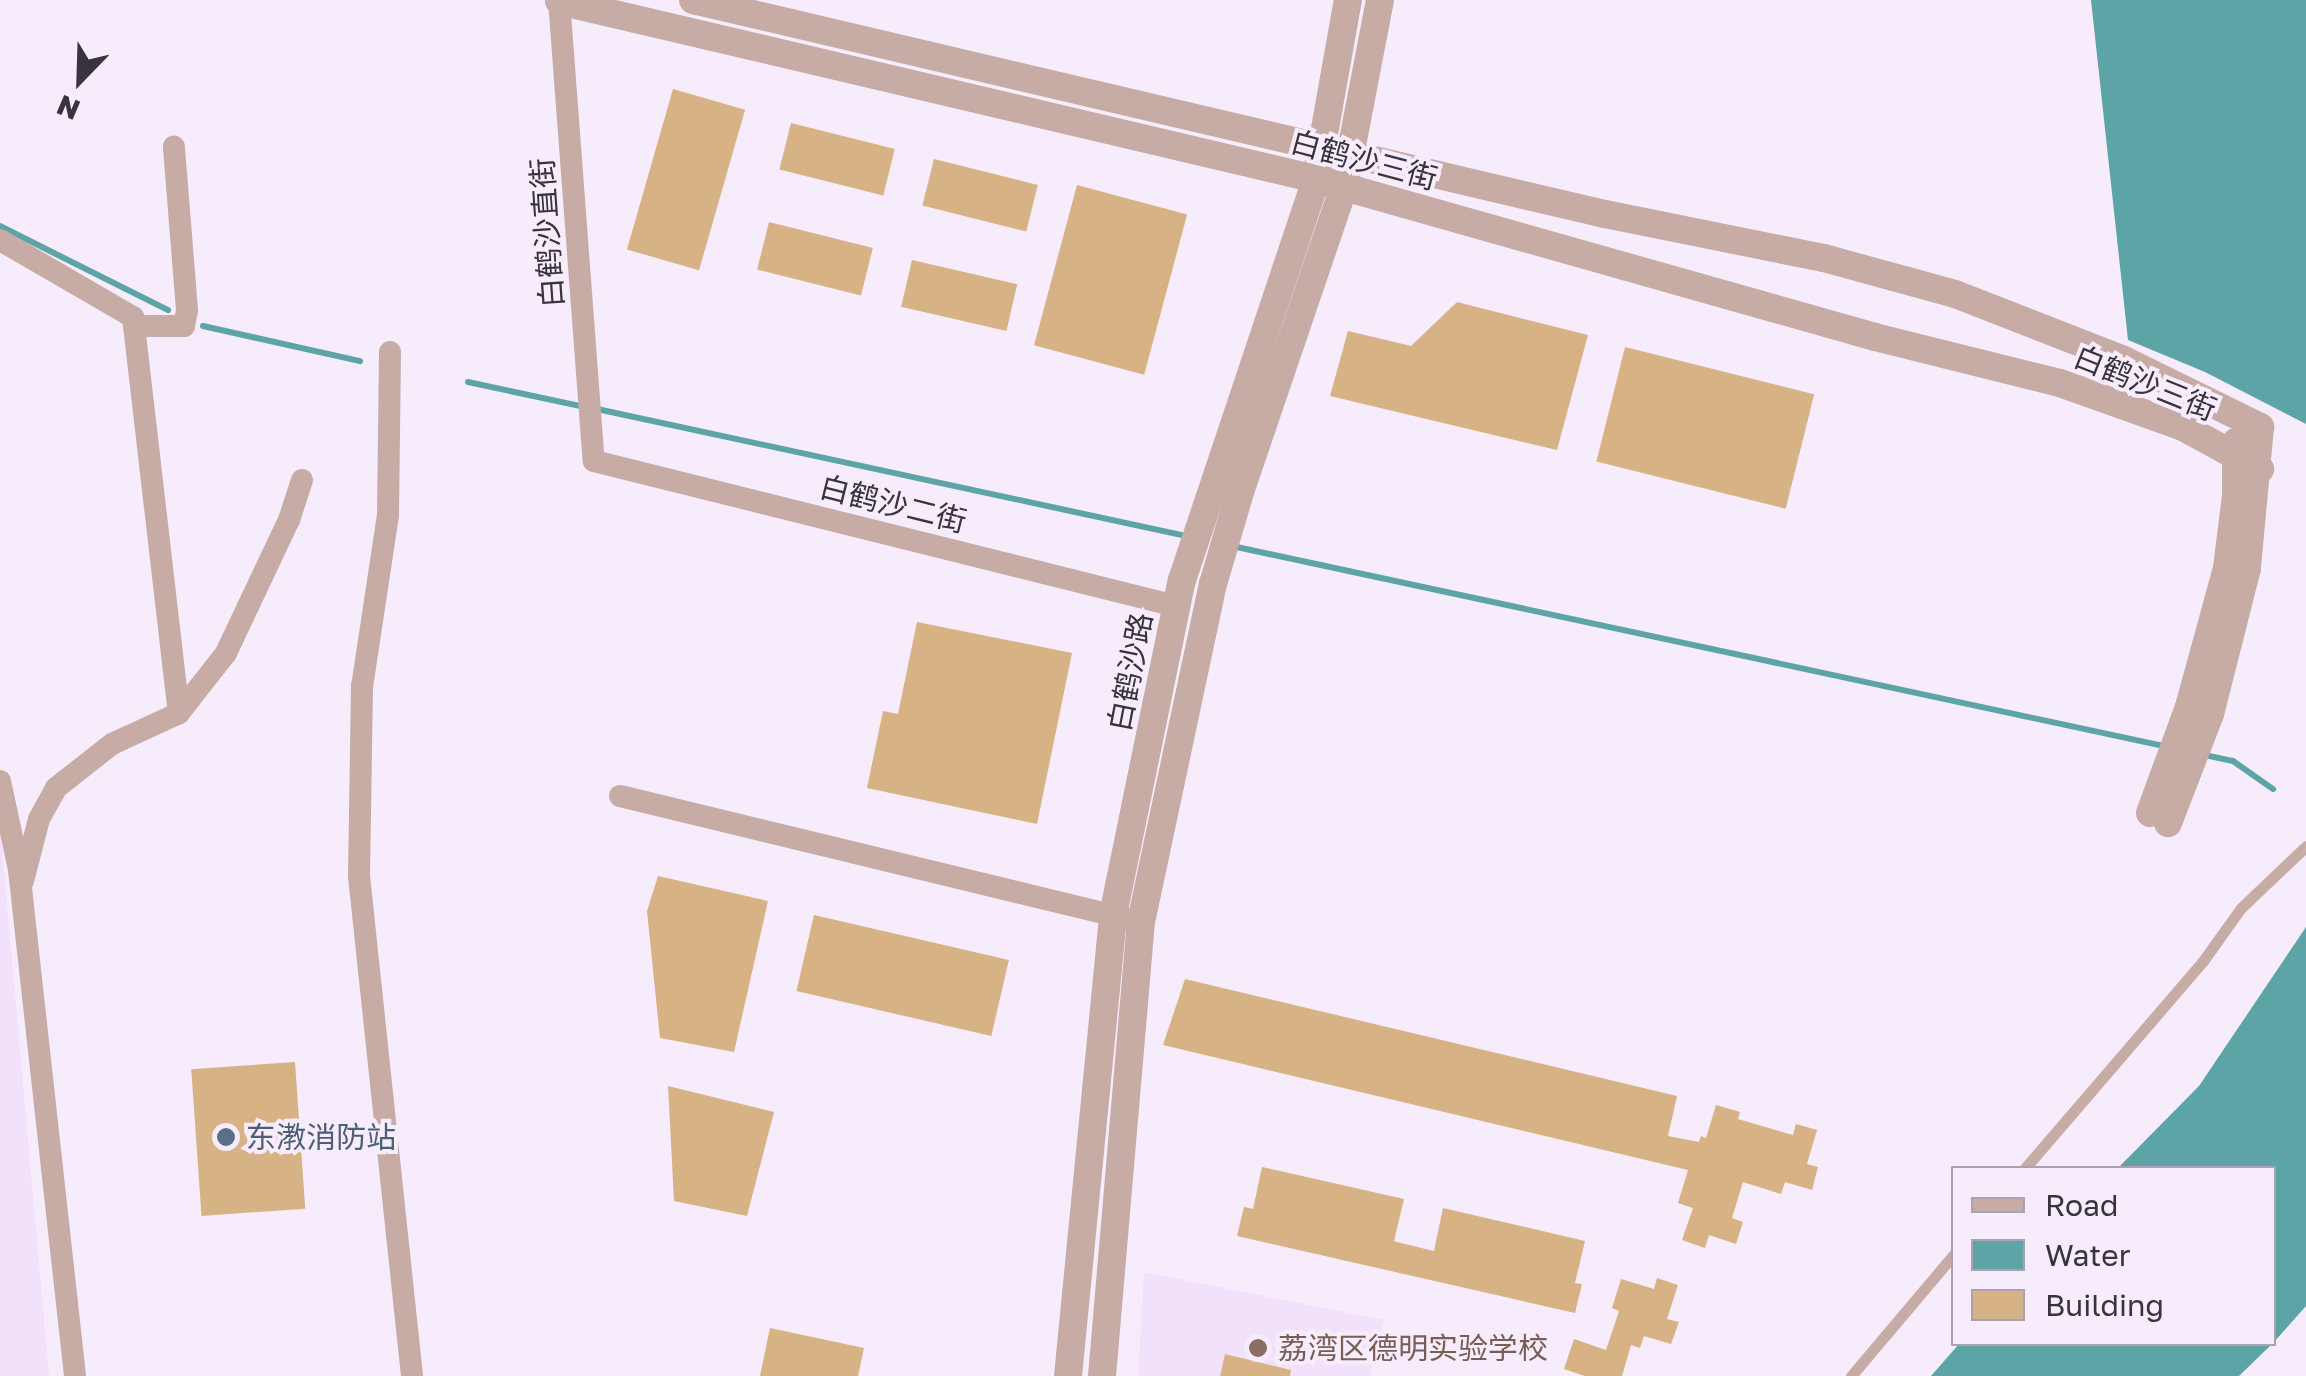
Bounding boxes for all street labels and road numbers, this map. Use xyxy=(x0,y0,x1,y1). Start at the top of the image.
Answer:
street label: 白鹤沙三街 xyxy=(1287,123,1441,197)
street label: 白鹤沙直街 xyxy=(524,157,570,309)
street label: 白鹤沙三街 xyxy=(2069,338,2221,428)
street label: 白鹤沙二街 xyxy=(816,468,970,540)
street label: 白鹤沙路 xyxy=(1101,610,1159,734)

